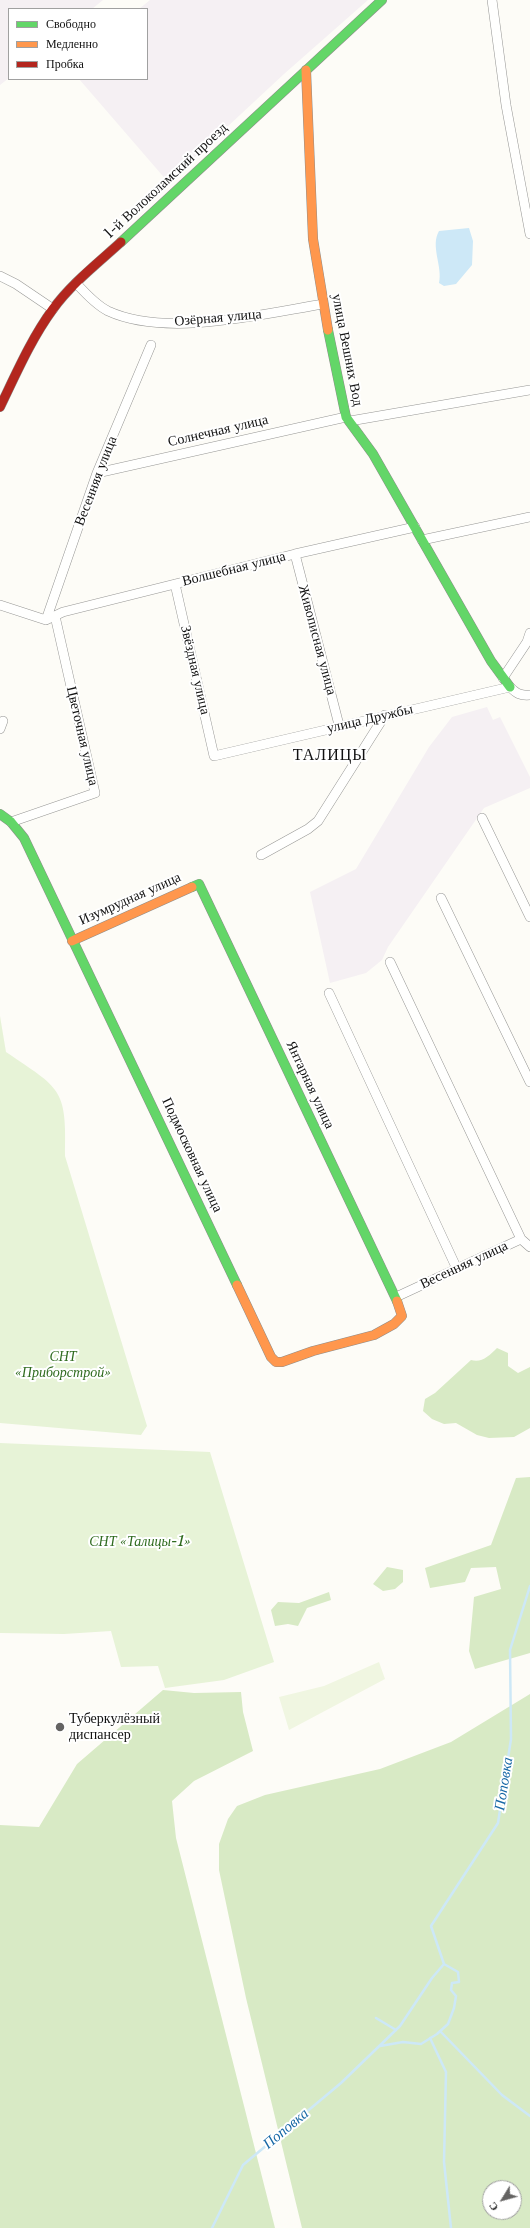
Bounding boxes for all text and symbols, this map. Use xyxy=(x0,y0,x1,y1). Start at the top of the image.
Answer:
legend xyxy=(8,8,148,80)
text: Свободно xyxy=(46,16,96,31)
text: Медленно xyxy=(46,36,98,51)
text: Пробка xyxy=(46,56,84,71)
street label: 1-й Волоколамский проезд xyxy=(101,120,231,242)
street label: улица Вешних Вод xyxy=(328,292,366,408)
street label: Озёрная улица xyxy=(174,306,262,330)
street label: Солнечная улица xyxy=(166,411,270,451)
street label: Весенняя улица xyxy=(71,434,121,528)
street label: Волшебная улица xyxy=(181,548,287,590)
street label: Живописная улица xyxy=(294,583,340,697)
street label: Звёздная улица xyxy=(177,624,213,716)
street label: Цветочная улица xyxy=(62,685,102,787)
street label: улица Дружбы xyxy=(325,701,415,737)
district label: ТАЛИЦЫ xyxy=(293,745,367,765)
street label: Изумрудная улица xyxy=(76,869,184,929)
street label: Янтарная улица xyxy=(282,1038,338,1132)
street label: Подмосковная улица xyxy=(158,1095,226,1215)
street label: Весенняя улица xyxy=(417,1237,511,1293)
park label: СНТ «Приборстрой» xyxy=(15,1349,111,1382)
park label: СНТ «Талицы-1» xyxy=(89,1534,191,1550)
place label: Туберкулёзный диспансер xyxy=(69,1711,160,1744)
marker: Туберкулёзный диспансер xyxy=(54,1721,66,1733)
water label: Поповка xyxy=(491,1756,517,1812)
water label: Поповка xyxy=(260,2105,312,2153)
north arrow xyxy=(482,2180,522,2220)
text: С xyxy=(485,2199,501,2214)

